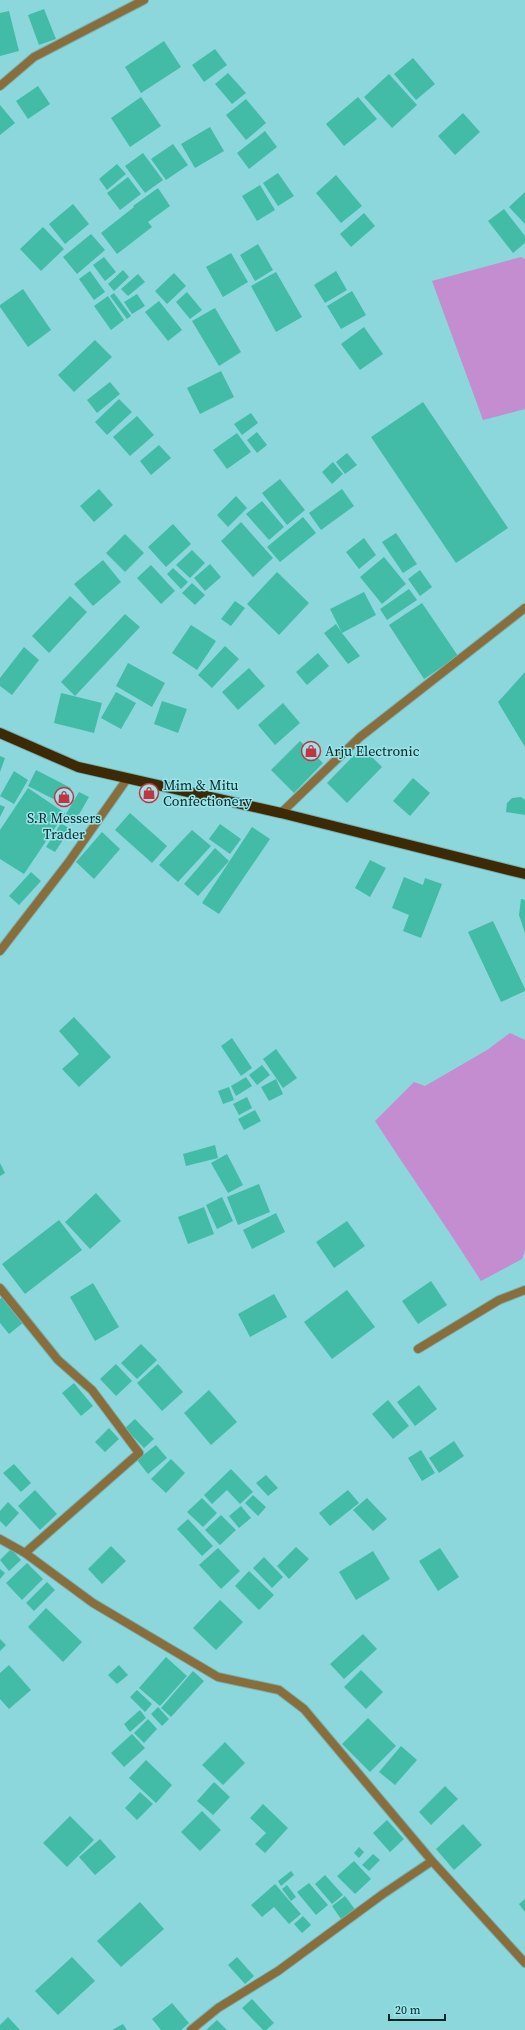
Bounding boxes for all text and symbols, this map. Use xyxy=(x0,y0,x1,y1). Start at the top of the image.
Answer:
shop icon: Arju Electronic xyxy=(300,740,322,762)
place label: Arju Electronic xyxy=(325,741,420,761)
place label: Mim & Mitu Confectionery xyxy=(163,775,253,811)
shop icon: Mim & Mitu Confectionery xyxy=(138,782,160,804)
shop icon: S.R Messers Trader xyxy=(53,786,75,808)
place label: S.R Messers Trader xyxy=(27,808,101,844)
scale bar xyxy=(389,1996,445,2022)
text: 20 m xyxy=(395,2002,421,2018)

